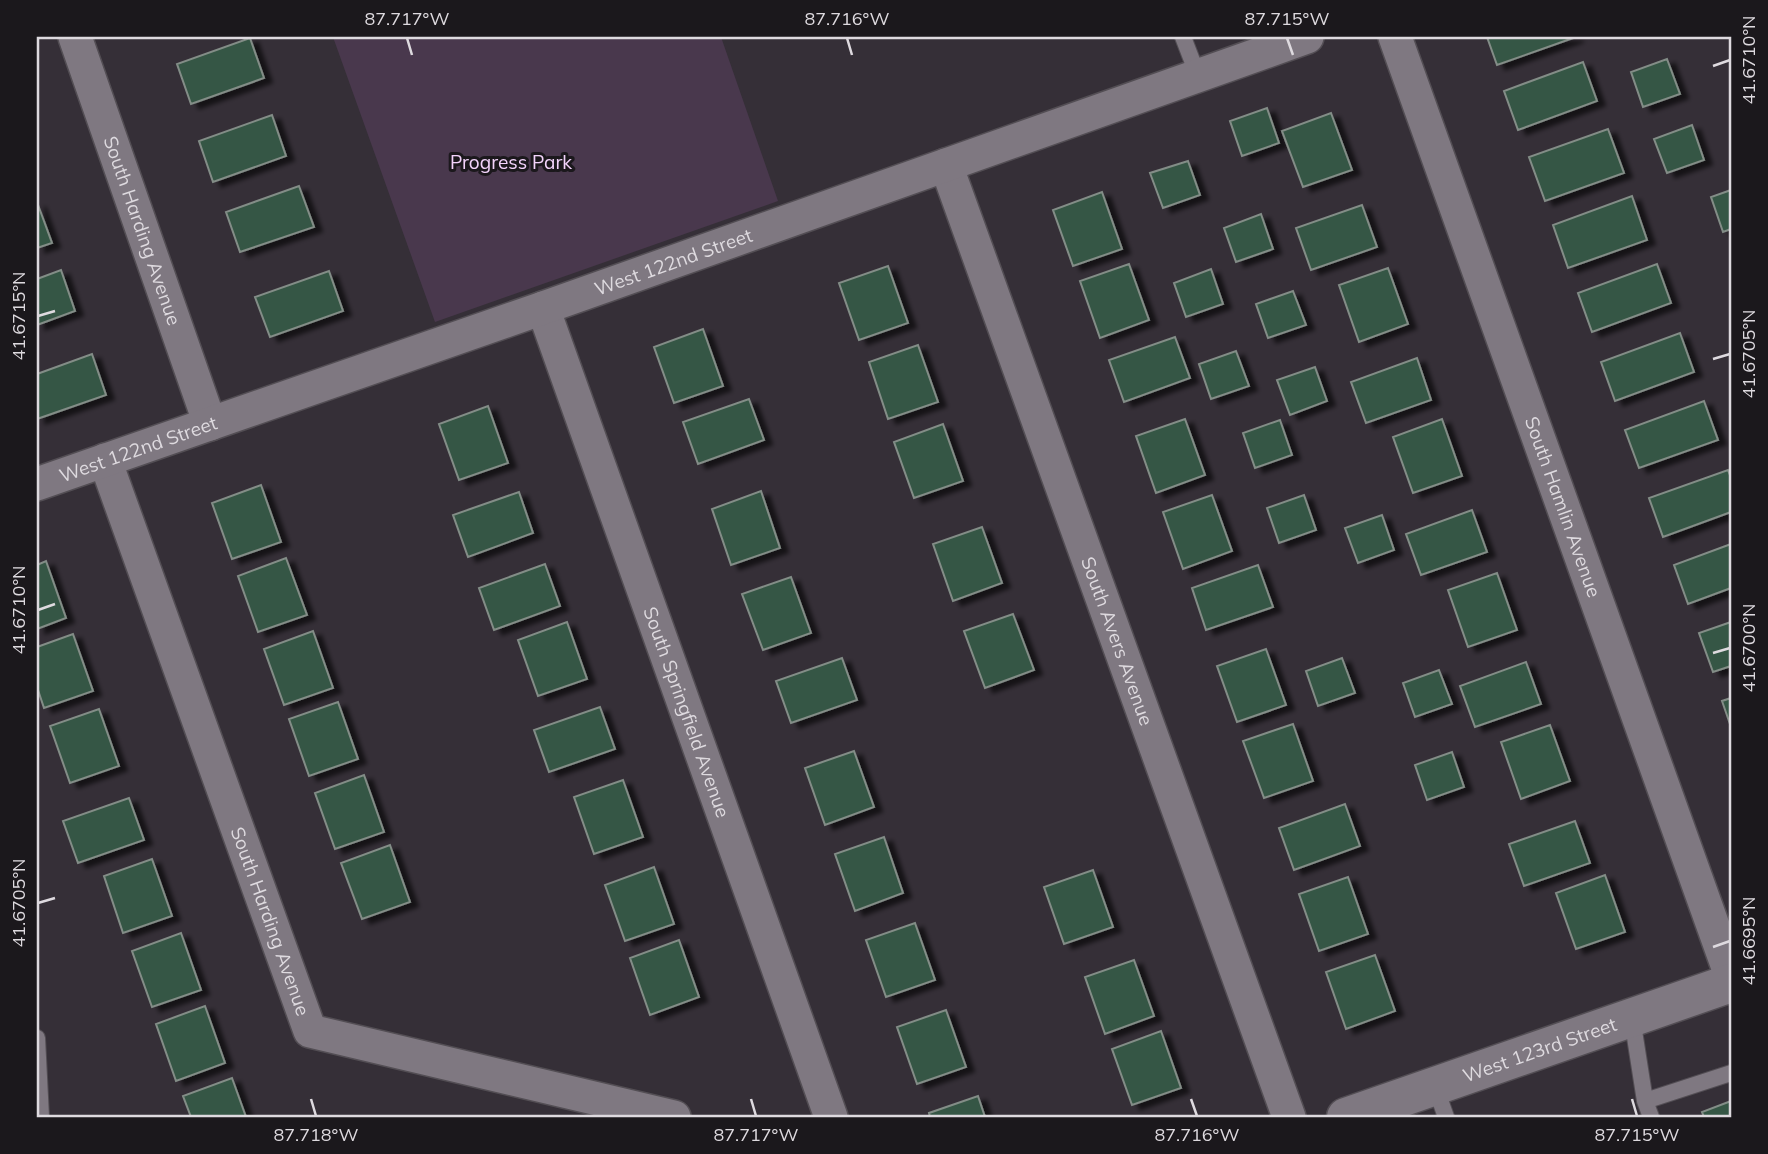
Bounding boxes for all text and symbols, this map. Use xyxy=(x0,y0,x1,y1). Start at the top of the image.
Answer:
text: 87.717°W xyxy=(364,7,450,30)
text: 87.716°W xyxy=(804,7,890,30)
text: 87.715°W xyxy=(1244,7,1330,30)
text: 41.6710°N xyxy=(1737,15,1760,105)
street label: South Harding Avenue xyxy=(98,133,187,328)
park label: Progress Park xyxy=(450,150,572,174)
street label: West 122nd Street xyxy=(591,223,756,301)
text: 41.6715°N xyxy=(7,271,30,361)
text: 41.6705°N xyxy=(1737,309,1760,399)
street label: West 122nd Street xyxy=(56,410,221,487)
street label: South Hamlin Avenue xyxy=(1520,413,1607,601)
street label: South Avers Avenue xyxy=(1076,553,1159,729)
text: 41.6710°N xyxy=(7,565,30,655)
text: 41.6700°N xyxy=(1737,603,1760,693)
street label: South Springfield Avenue xyxy=(638,604,735,821)
street label: South Harding Avenue xyxy=(226,824,315,1019)
text: 41.6705°N xyxy=(7,858,30,948)
text: 41.6695°N xyxy=(1737,896,1760,986)
street label: West 123rd Street xyxy=(1459,1012,1620,1087)
text: 87.718°W xyxy=(273,1123,359,1146)
text: 87.717°W xyxy=(713,1123,799,1146)
text: 87.716°W xyxy=(1154,1123,1240,1146)
text: 87.715°W xyxy=(1594,1123,1680,1146)

